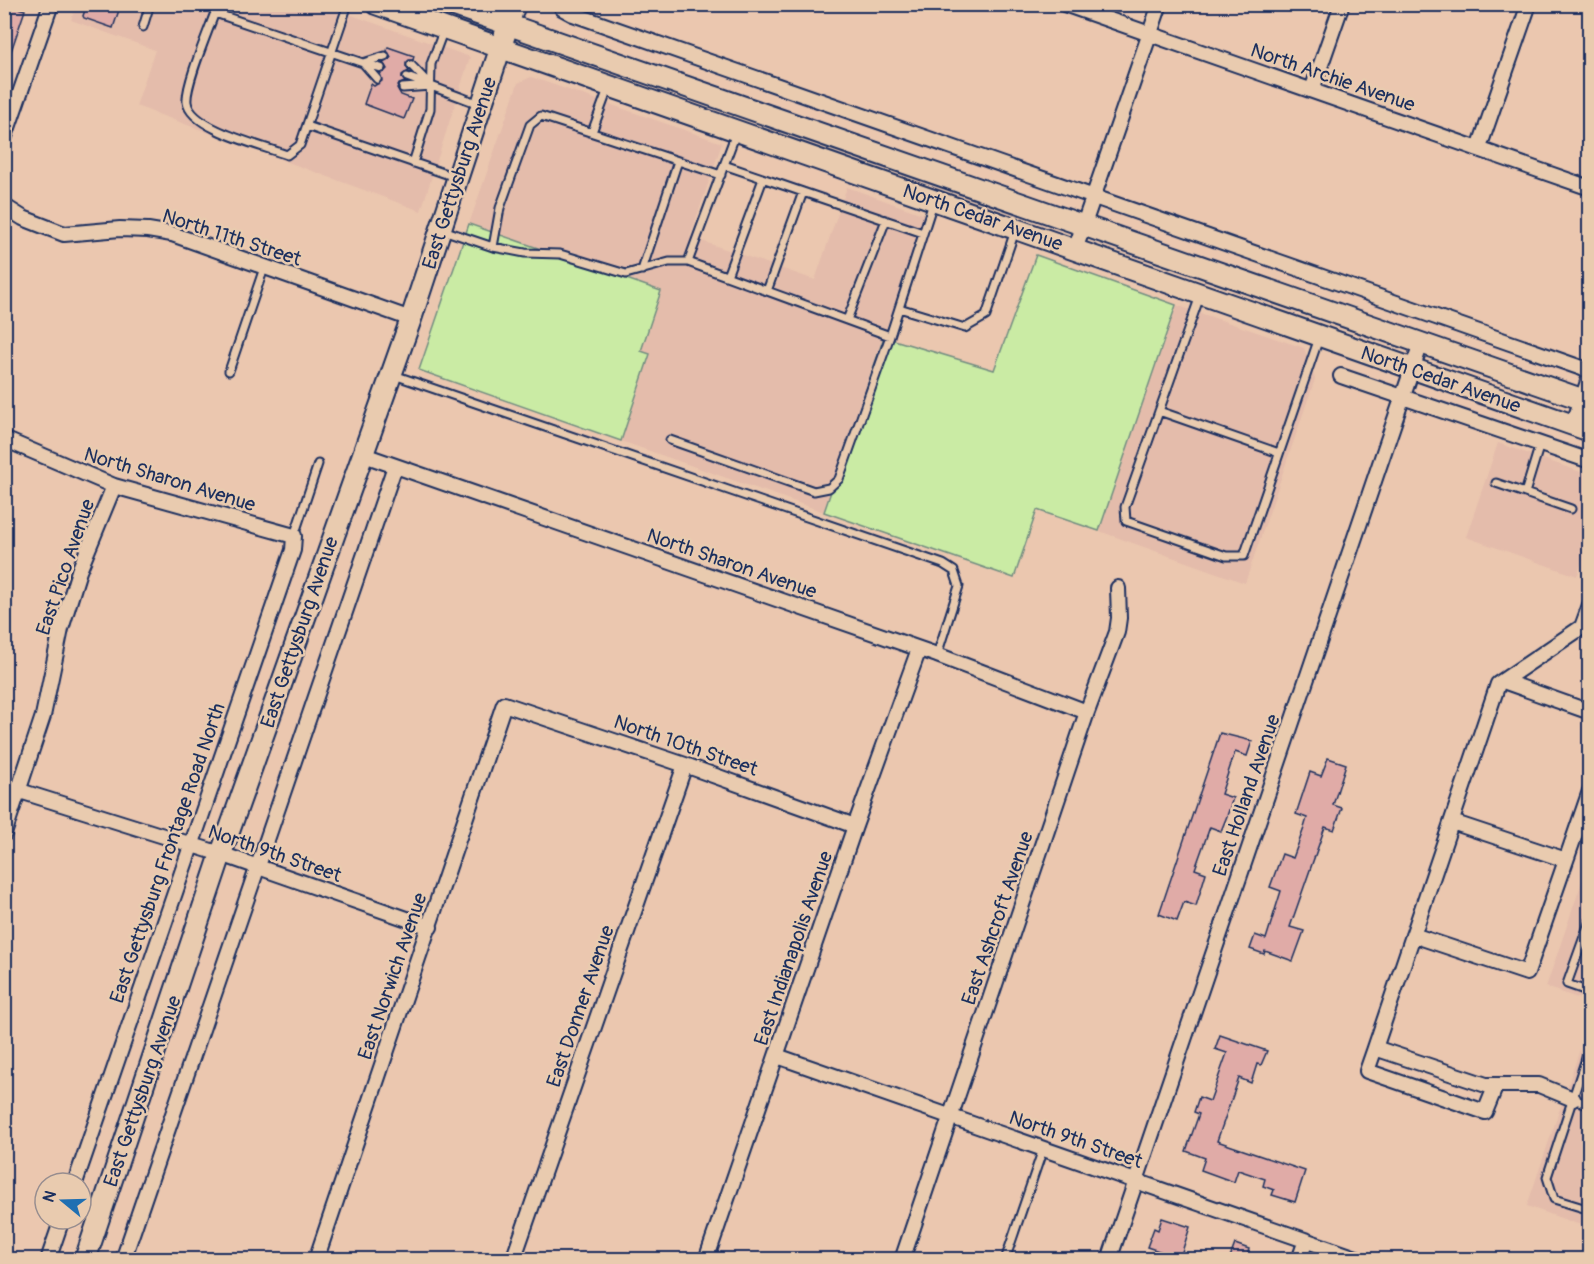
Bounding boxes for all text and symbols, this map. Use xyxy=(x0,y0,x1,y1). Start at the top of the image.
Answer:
street label: North Archie Avenue xyxy=(1247,38,1418,117)
street label: East Gettysburg Avenue xyxy=(417,74,502,272)
street label: North Cedar Avenue xyxy=(900,178,1066,257)
street label: North 11th Street xyxy=(159,203,305,272)
street label: North Cedar Avenue xyxy=(1358,340,1524,419)
street label: North Sharon Avenue xyxy=(81,442,259,517)
street label: East Pico Avenue xyxy=(30,496,101,639)
street label: North Sharon Avenue xyxy=(644,523,820,604)
street label: East Gettysburg Avenue xyxy=(255,533,344,731)
street label: East Gettysburg Frontage Road North xyxy=(104,700,231,1007)
street label: North 10th Street xyxy=(611,709,762,782)
street label: East Holland Avenue xyxy=(1207,711,1286,879)
street label: North 9th Street xyxy=(205,819,346,888)
street label: East Ashcroft Avenue xyxy=(956,828,1039,1008)
street label: East Indianapolis Avenue xyxy=(748,848,839,1049)
street label: East Norwich Avenue xyxy=(352,889,433,1063)
street label: East Donner Avenue xyxy=(541,922,620,1090)
street label: East Gettysburg Avenue xyxy=(98,992,187,1190)
street label: North 9th Street xyxy=(1006,1105,1147,1174)
north arrow xyxy=(33,1171,93,1231)
text: N xyxy=(39,1188,61,1205)

